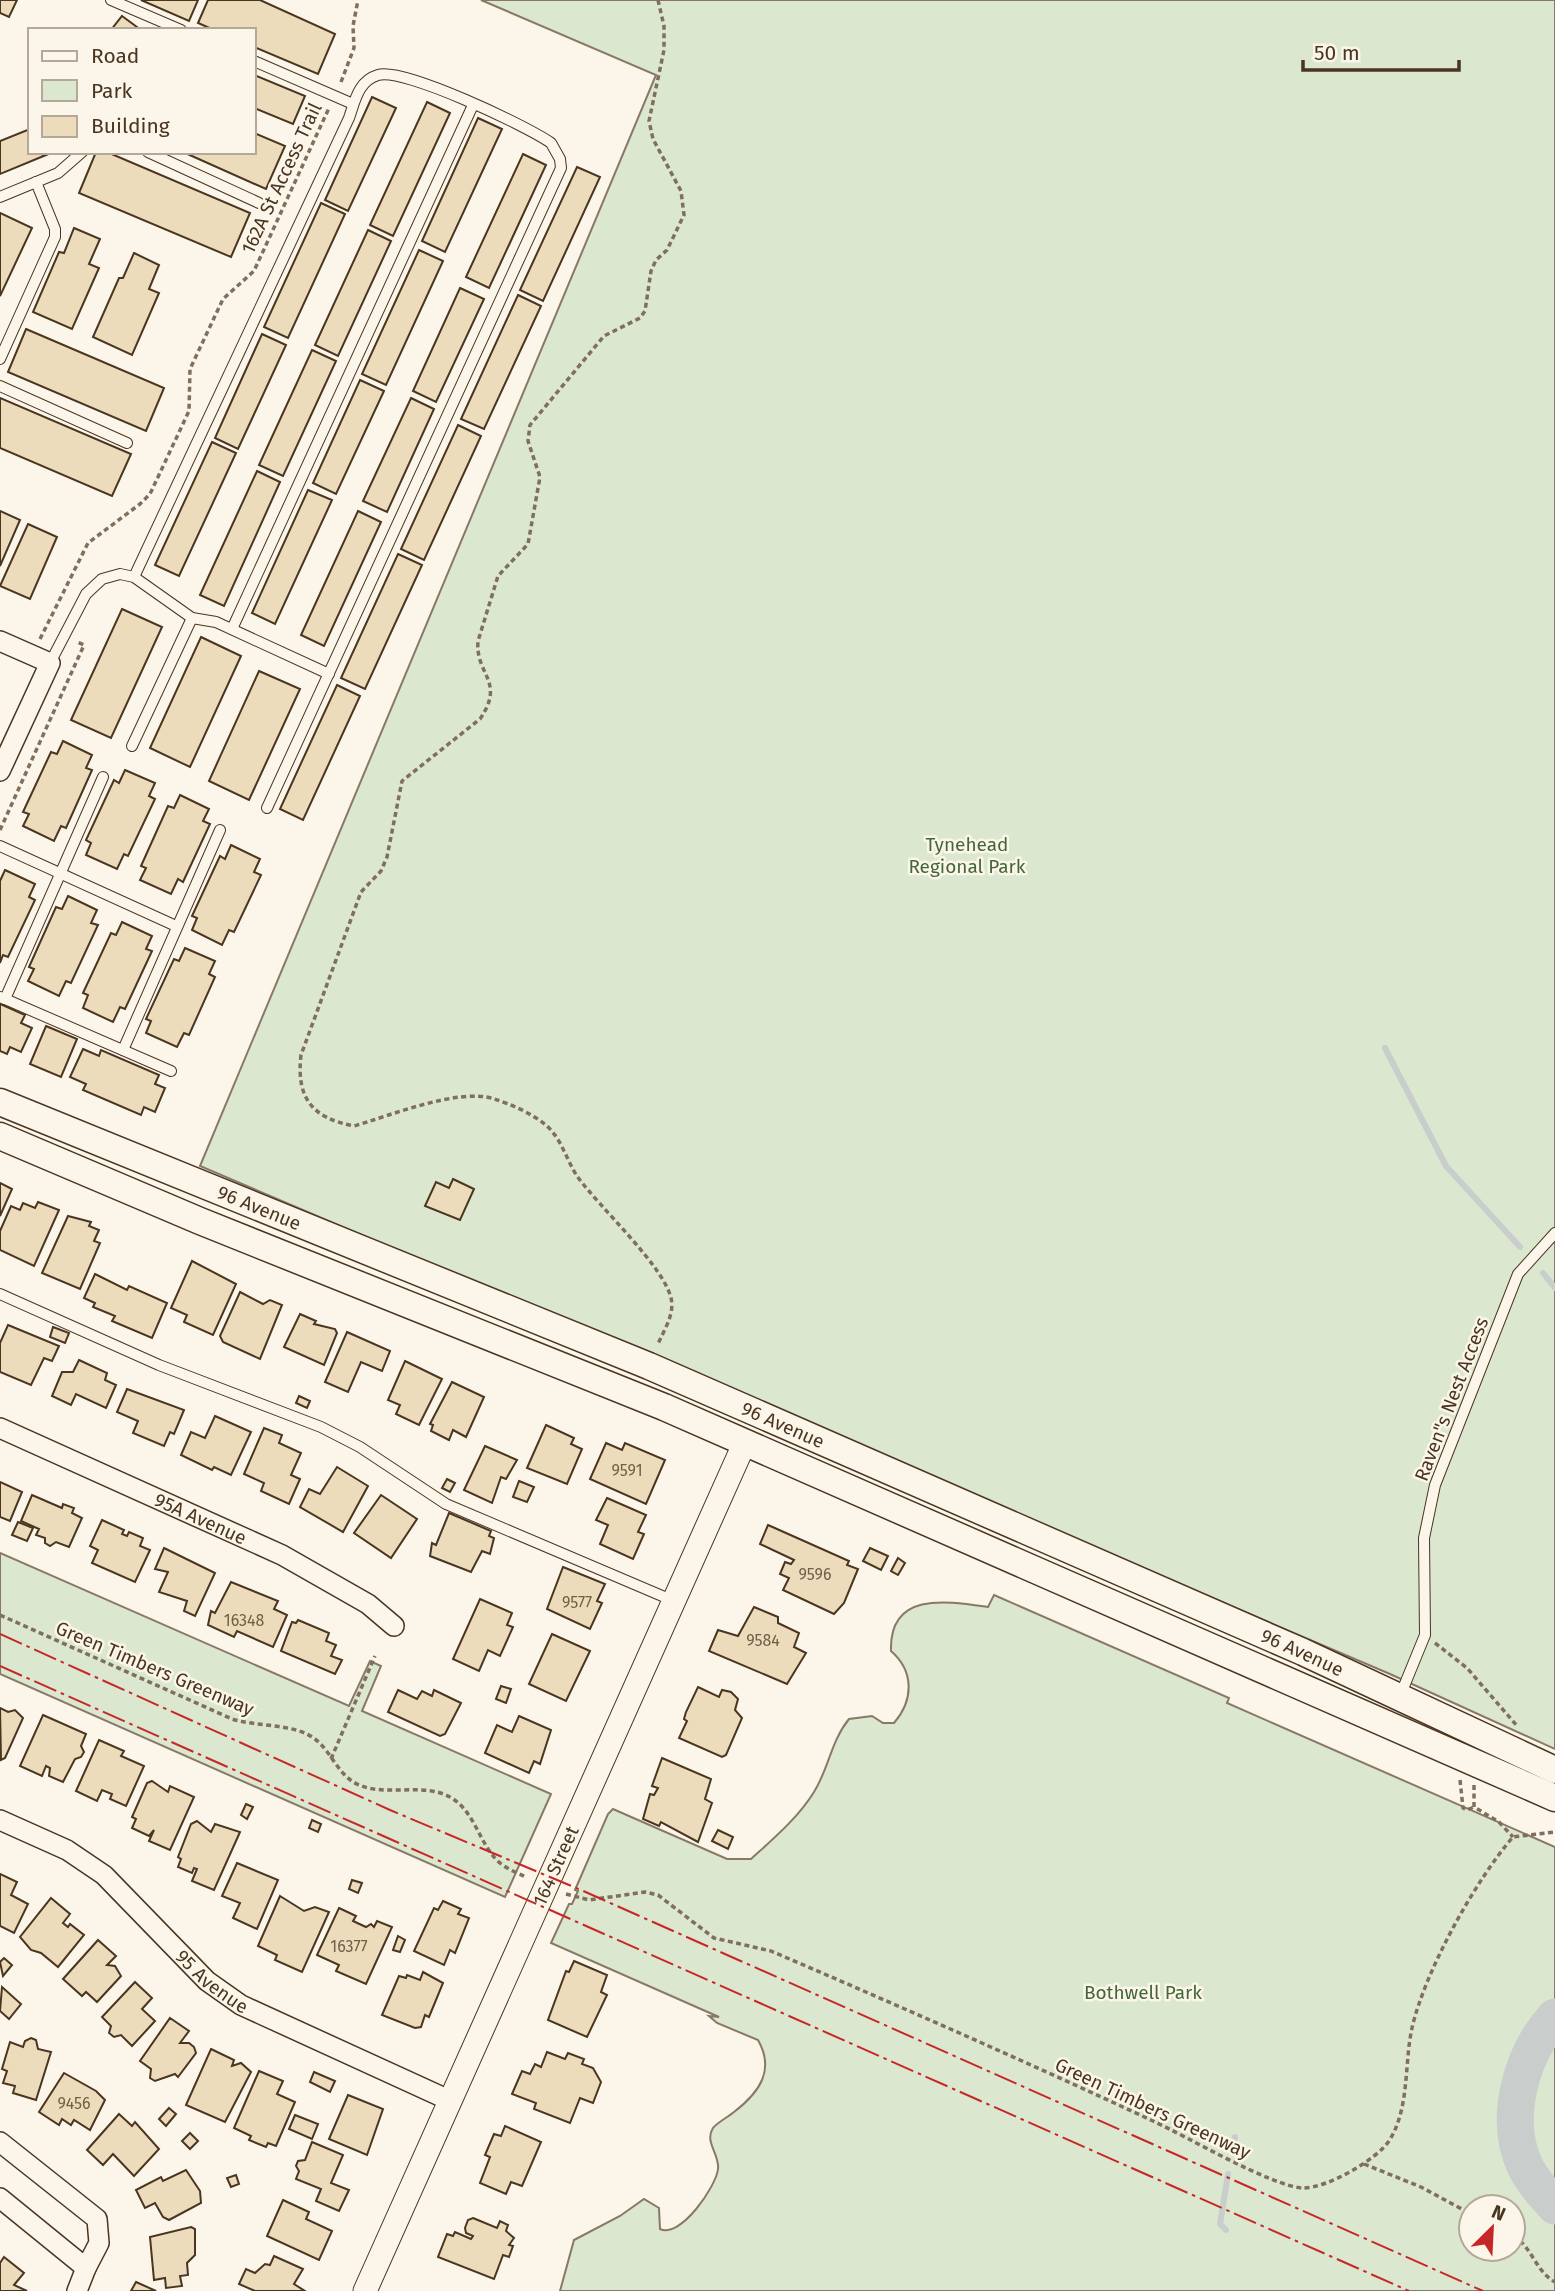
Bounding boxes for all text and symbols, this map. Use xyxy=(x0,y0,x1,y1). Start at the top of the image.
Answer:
legend xyxy=(28,28,256,154)
scale bar xyxy=(1303,28,1459,72)
text: 50 m xyxy=(1314,40,1360,66)
text: Road xyxy=(91,43,139,69)
text: Park xyxy=(91,78,133,104)
street label: 162A St Access Trail xyxy=(236,99,327,257)
text: Building xyxy=(91,113,170,139)
park label: Tynehead Regional Park xyxy=(908,833,1026,878)
street label: 96 Avenue xyxy=(214,1181,304,1235)
street label: Raven"s Nest Access xyxy=(1410,1314,1493,1484)
street label: 96 Avenue xyxy=(738,1397,828,1453)
house number: 9591 xyxy=(611,1461,643,1480)
street label: 95A Avenue xyxy=(151,1488,250,1550)
house number: 9596 xyxy=(798,1565,832,1584)
house number: 9577 xyxy=(562,1593,592,1612)
house number: 16348 xyxy=(224,1611,264,1630)
street label: Green Timbers Greenway xyxy=(52,1616,258,1721)
street label: 96 Avenue xyxy=(1257,1624,1347,1681)
house number: 9584 xyxy=(746,1631,780,1650)
street label: 164 Street xyxy=(528,1822,584,1909)
house number: 16377 xyxy=(330,1937,368,1956)
street label: 95 Avenue xyxy=(171,1945,251,2019)
park label: Bothwell Park xyxy=(1084,1981,1202,2004)
street label: Green Timbers Greenway xyxy=(1051,2053,1255,2164)
house number: 9456 xyxy=(57,2094,91,2113)
north arrow xyxy=(1457,2193,1527,2263)
text: N xyxy=(1488,2200,1509,2226)

